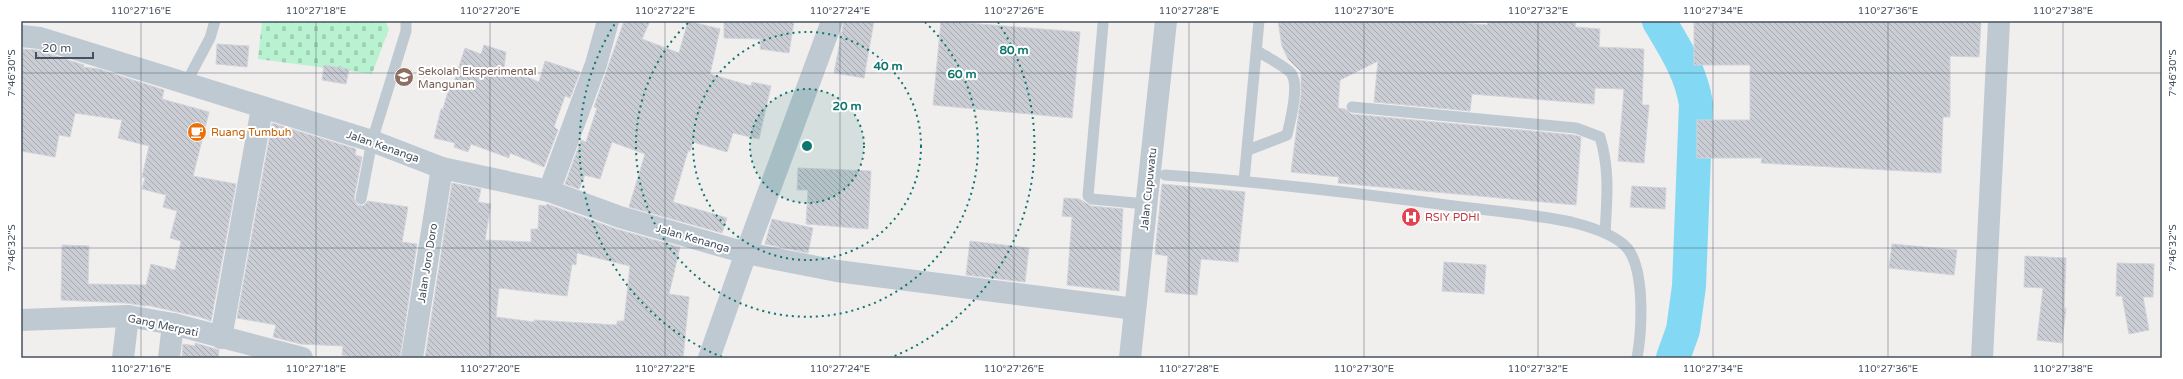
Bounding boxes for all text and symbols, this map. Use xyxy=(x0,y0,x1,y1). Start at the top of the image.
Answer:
text: 110°27'16"E xyxy=(111,5,171,17)
text: 110°27'18"E xyxy=(286,5,346,17)
text: 110°27'20"E xyxy=(460,5,520,17)
text: 110°27'22"E xyxy=(635,5,695,17)
text: 110°27'24"E xyxy=(810,5,870,17)
text: 110°27'26"E xyxy=(984,5,1044,17)
text: 110°27'28"E xyxy=(1159,5,1219,17)
text: 110°27'30"E xyxy=(1334,5,1394,17)
text: 110°27'32"E xyxy=(1508,5,1568,17)
text: 110°27'34"E xyxy=(1683,5,1743,17)
text: 110°27'36"E xyxy=(1858,5,1918,17)
text: 110°27'38"E xyxy=(2033,5,2093,17)
scale bar xyxy=(36,34,93,60)
text: 20 m xyxy=(42,41,71,55)
text: 80 m xyxy=(999,43,1029,57)
text: 7°46'30"S xyxy=(6,49,18,97)
text: 7°46'30"S xyxy=(2167,49,2179,97)
text: 40 m xyxy=(873,59,903,73)
place label: Sekolah Eksperimental Mangunan xyxy=(418,65,536,91)
school or university icon: Sekolah Eksperimental Mangunan xyxy=(393,66,415,88)
text: 60 m xyxy=(947,67,977,81)
text: 20 m xyxy=(832,99,862,113)
cafe icon: Ruang Tumbuh xyxy=(186,121,208,143)
place label: Ruang Tumbuh xyxy=(211,126,291,139)
street label: Jalan Kenanga xyxy=(345,128,421,165)
centre of rings xyxy=(800,139,814,153)
street label: Jalan Cupuwatu xyxy=(1138,147,1159,231)
hospital icon: RSIY PDHI xyxy=(1400,206,1422,228)
place label: RSIY PDHI xyxy=(1425,211,1480,224)
street label: Jalan Joro Doro xyxy=(415,222,440,304)
street label: Jalan Kenanga xyxy=(654,222,731,255)
text: 7°46'32"S xyxy=(6,224,18,272)
text: 7°46'32"S xyxy=(2167,224,2179,272)
street label: Gang Merpati xyxy=(126,312,199,339)
text: 110°27'16"E xyxy=(111,363,171,375)
text: 110°27'18"E xyxy=(286,363,346,375)
text: 110°27'20"E xyxy=(460,363,520,375)
text: 110°27'22"E xyxy=(635,363,695,375)
text: 110°27'24"E xyxy=(810,363,870,375)
text: 110°27'26"E xyxy=(984,363,1044,375)
text: 110°27'28"E xyxy=(1159,363,1219,375)
text: 110°27'30"E xyxy=(1334,363,1394,375)
text: 110°27'32"E xyxy=(1508,363,1568,375)
text: 110°27'34"E xyxy=(1683,363,1743,375)
text: 110°27'36"E xyxy=(1858,363,1918,375)
text: 110°27'38"E xyxy=(2033,363,2093,375)

